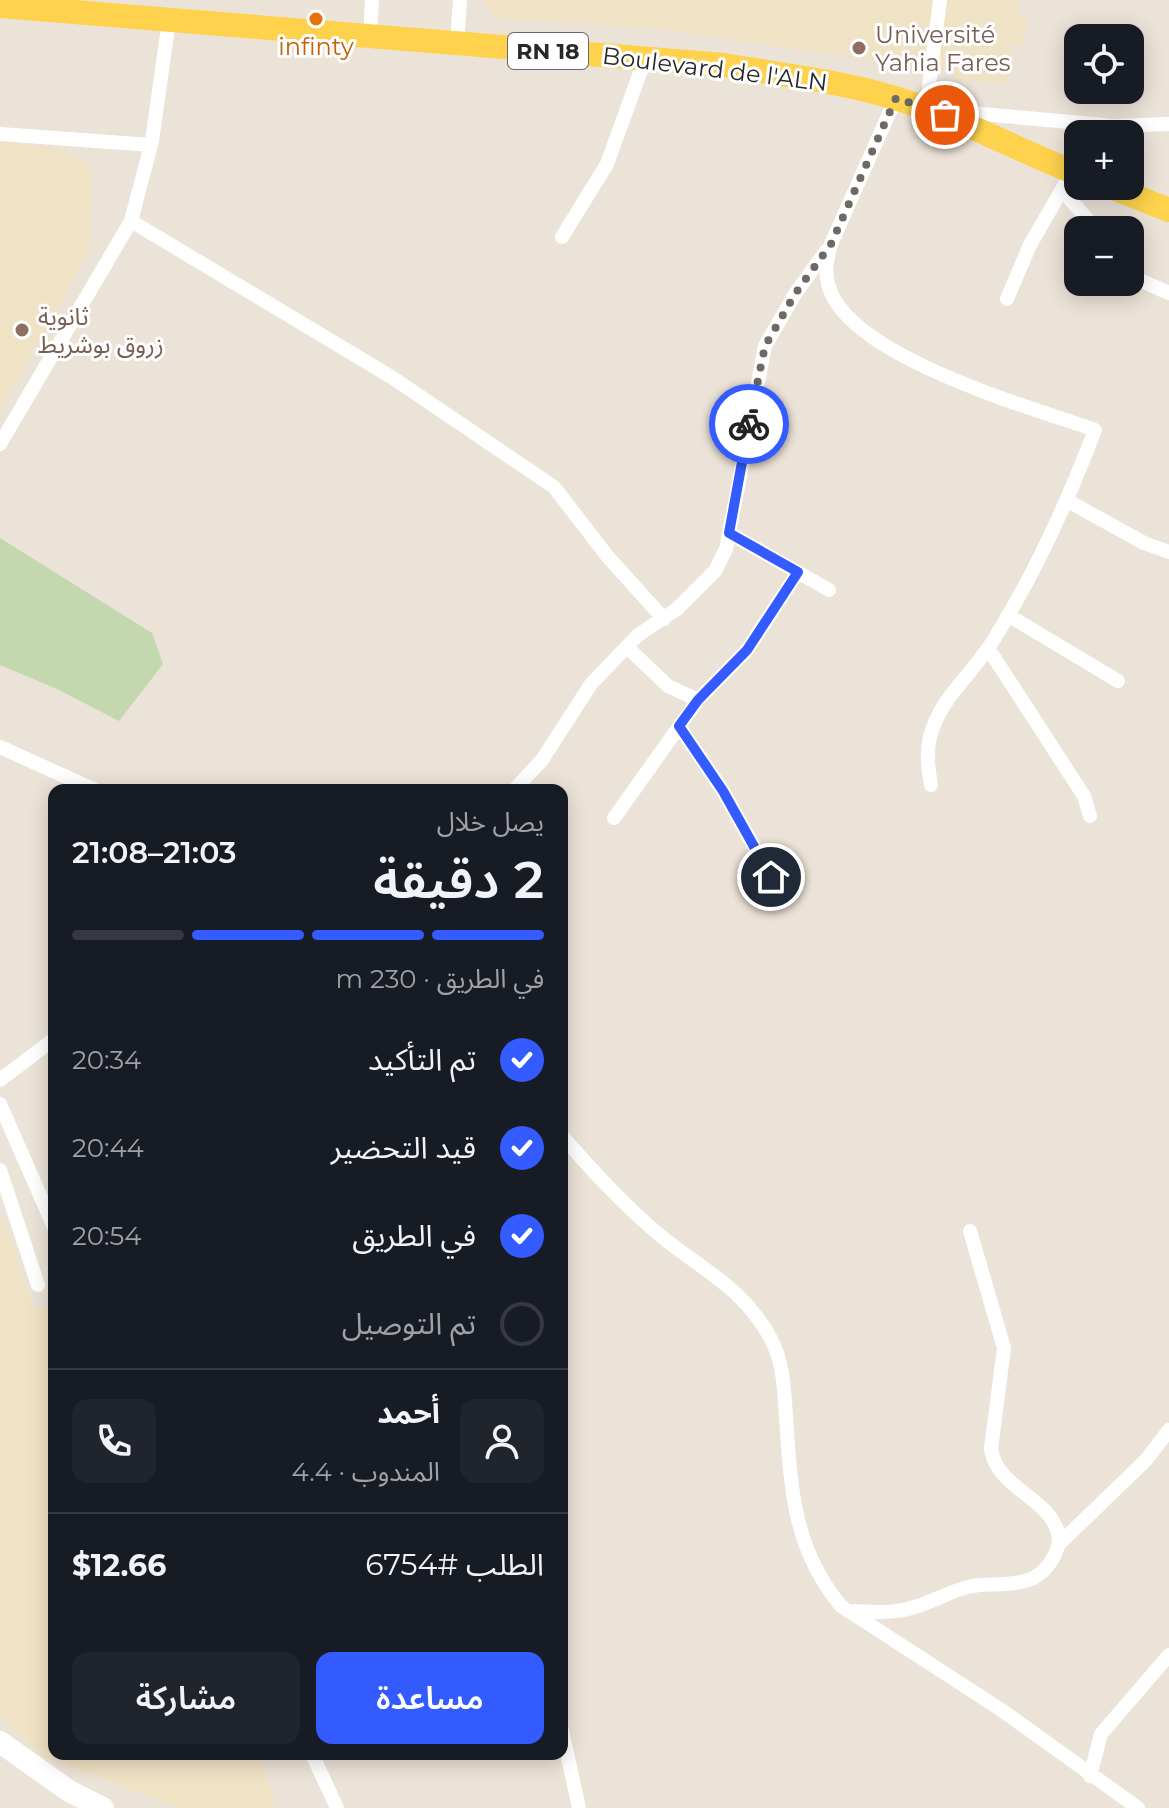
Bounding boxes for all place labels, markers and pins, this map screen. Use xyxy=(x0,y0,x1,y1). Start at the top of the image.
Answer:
marker: infinty xyxy=(307,10,325,28)
place label: Université Yahia Fares xyxy=(875,20,1010,77)
place label: infinty xyxy=(278,32,354,61)
marker: Université Yahia Fares xyxy=(850,39,868,57)
pin xyxy=(911,81,979,149)
place label: ثانوية زروق بوشريط xyxy=(38,302,164,359)
marker: ثانوية زروق بوشريط xyxy=(13,321,31,339)
pin xyxy=(737,843,805,911)

